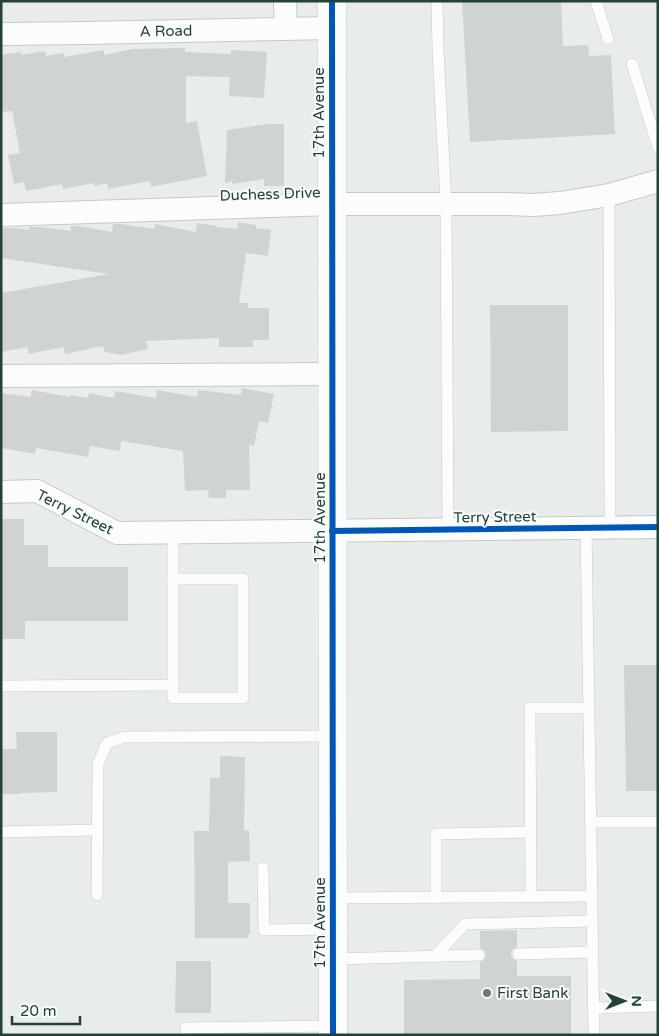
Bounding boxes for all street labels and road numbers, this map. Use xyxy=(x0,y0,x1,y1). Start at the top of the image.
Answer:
street label: A Road xyxy=(139,22,193,40)
street label: 17th Avenue xyxy=(310,67,328,159)
street label: Duchess Drive xyxy=(219,183,321,205)
street label: 17th Avenue xyxy=(311,472,329,564)
street label: Terry Street xyxy=(34,486,116,538)
street label: Terry Street xyxy=(453,507,537,527)
street label: 17th Avenue xyxy=(311,877,329,969)

